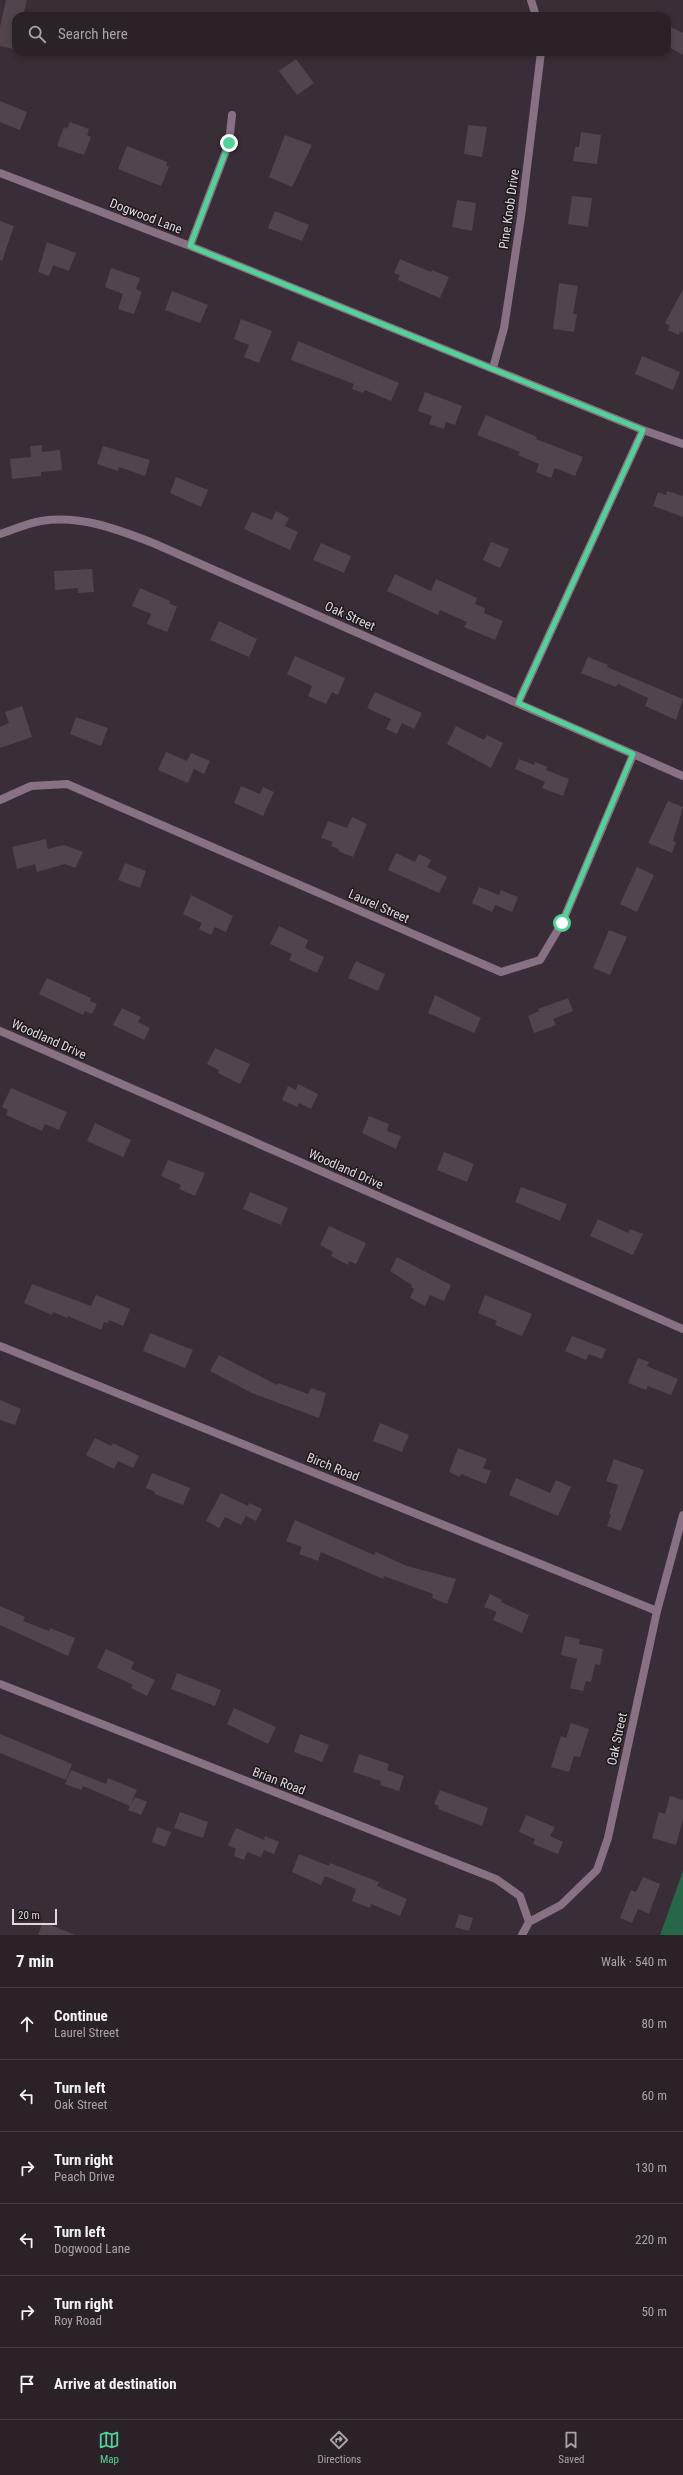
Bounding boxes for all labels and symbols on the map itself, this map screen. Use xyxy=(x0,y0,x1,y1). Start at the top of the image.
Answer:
route end xyxy=(220,134,238,152)
street label: Pine Knob Drive xyxy=(496,168,522,250)
street label: Dogwood Lane xyxy=(108,195,184,237)
street label: Oak Street xyxy=(323,598,378,634)
street label: Laurel Street xyxy=(346,886,412,926)
route start xyxy=(553,914,571,932)
street label: Woodland Drive xyxy=(9,1016,89,1062)
street label: Woodland Drive xyxy=(306,1146,386,1192)
street label: Birch Road xyxy=(305,1450,361,1484)
street label: Oak Street xyxy=(604,1711,630,1767)
street label: Brian Road xyxy=(250,1764,308,1798)
scale bar xyxy=(12,1907,57,1926)

